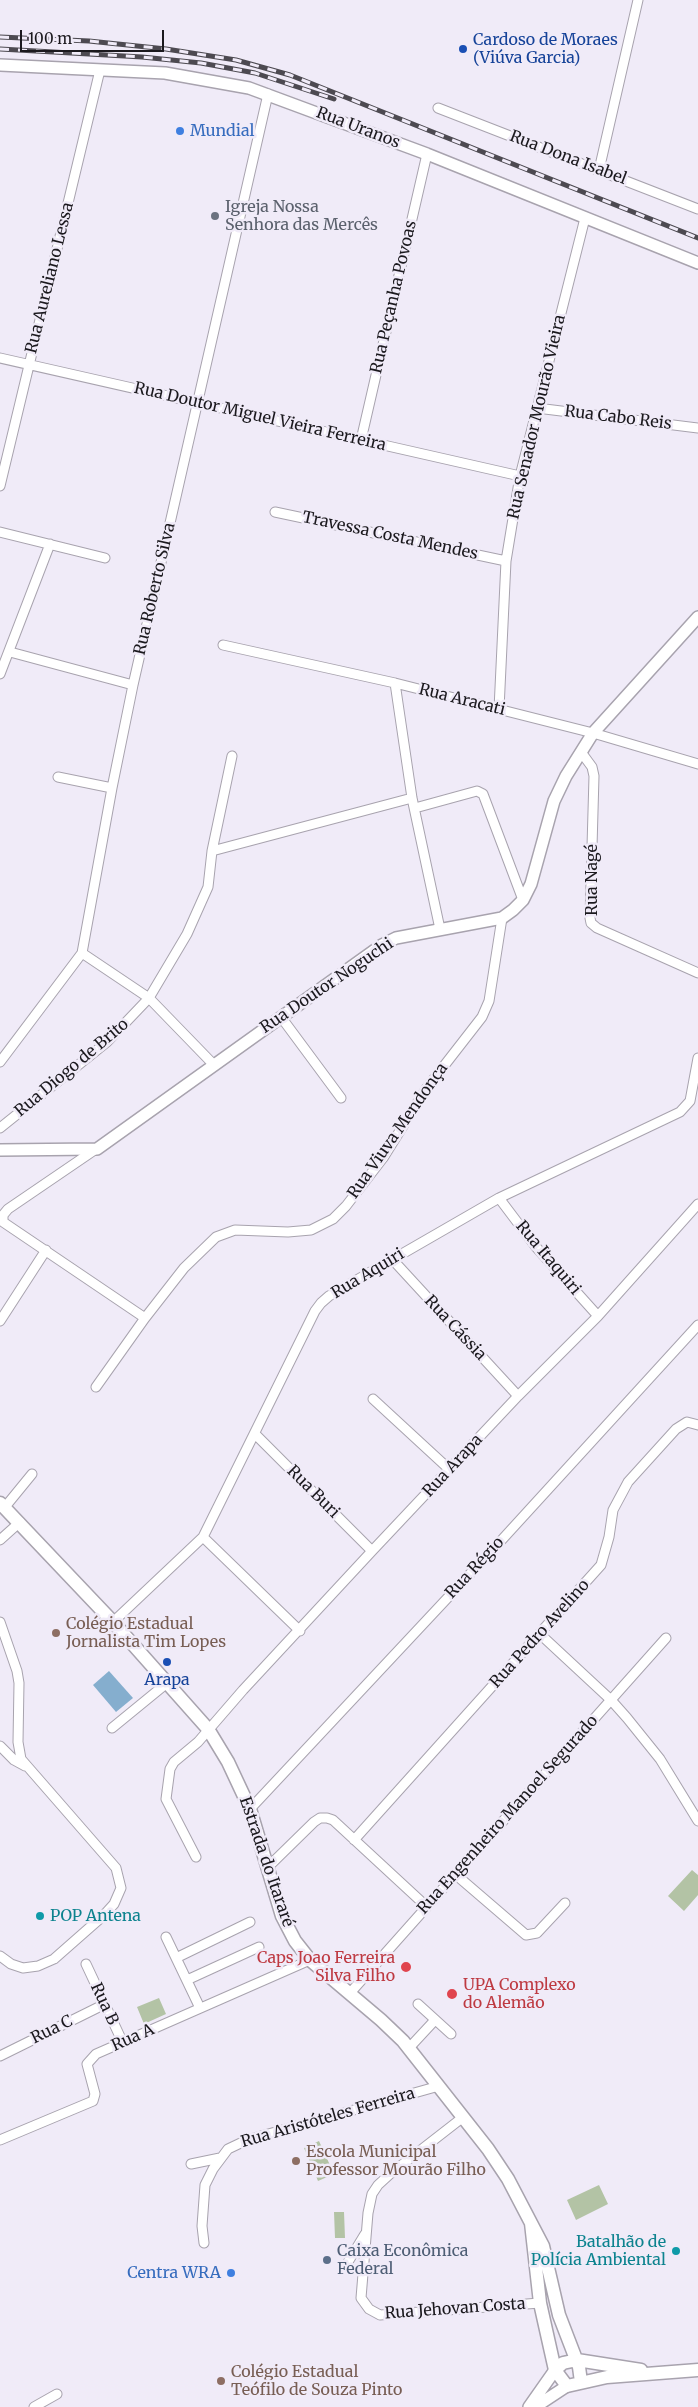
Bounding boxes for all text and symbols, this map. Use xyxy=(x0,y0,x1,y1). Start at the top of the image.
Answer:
scale bar xyxy=(22,20,166,52)
text: 100 m xyxy=(28,29,72,48)
place label: Cardoso de Moraes (Viúva Garcia) xyxy=(473,30,618,68)
marker: Cardoso de Moraes (Viúva Garcia) xyxy=(457,43,469,55)
street label: Rua Uranos xyxy=(313,103,403,153)
place label: Mundial xyxy=(190,121,255,141)
marker: Mundial xyxy=(174,125,186,137)
street label: Rua Dona Isabel xyxy=(507,127,629,189)
place label: Igreja Nossa Senhora das Mercês xyxy=(225,197,378,235)
street label: Rua Aureliano Lessa xyxy=(22,201,78,355)
marker: Igreja Nossa Senhora das Mercês xyxy=(209,210,221,222)
street label: Rua Peçanha Povoas xyxy=(367,219,421,375)
street label: Rua Senador Mourão Vieira xyxy=(504,313,570,521)
street label: Rua Doutor Miguel Vieira Ferreira xyxy=(132,379,388,455)
street label: Rua Cabo Reis xyxy=(563,402,673,434)
street label: Travessa Costa Mendes xyxy=(300,508,480,564)
street label: Rua Roberto Silva xyxy=(130,521,180,657)
street label: Rua Aracati xyxy=(417,680,507,720)
street label: Rua Nagé xyxy=(582,844,602,916)
street label: Rua Doutor Noguchi xyxy=(257,934,397,1038)
street label: Rua Diogo de Brito xyxy=(11,1015,133,1121)
street label: Rua Viuva Mendonça xyxy=(344,1060,452,1202)
street label: Rua Itaquiri xyxy=(511,1217,585,1299)
street label: Rua Aquiri xyxy=(328,1245,408,1303)
street label: Rua Cássia xyxy=(420,1292,490,1364)
street label: Rua Arapa xyxy=(419,1431,487,1501)
street label: Rua Buri xyxy=(283,1462,343,1522)
street label: Rua Régio xyxy=(442,1533,508,1603)
street label: Rua Pedro Avelino xyxy=(486,1576,594,1692)
place label: Colégio Estadual Jornalista Tim Lopes xyxy=(66,1614,226,1652)
marker: Colégio Estadual Jornalista Tim Lopes xyxy=(50,1627,62,1639)
marker: Arapa xyxy=(161,1656,173,1668)
place label: Arapa xyxy=(144,1670,190,1690)
street label: Rua Engenheiro Manoel Segurado xyxy=(414,1712,602,1918)
street label: Estrada do Itararé xyxy=(235,1794,297,1930)
place label: POP Antena xyxy=(50,1906,141,1926)
marker: POP Antena xyxy=(34,1910,46,1922)
place label: Caps Joao Ferreira Silva Filho xyxy=(257,1948,395,1986)
marker: Caps Joao Ferreira Silva Filho xyxy=(399,1960,413,1974)
place label: UPA Complexo do Alemão xyxy=(463,1975,576,2013)
street label: Rua B xyxy=(86,1980,122,2028)
marker: UPA Complexo do Alemão xyxy=(445,1987,459,2001)
street label: Rua C xyxy=(28,2012,76,2048)
street label: Rua A xyxy=(109,2020,157,2056)
street label: Rua Aristóteles Ferreira xyxy=(239,2084,417,2152)
place label: Escola Municipal Professor Mourão Filho xyxy=(306,2142,486,2180)
marker: Escola Municipal Professor Mourão Filho xyxy=(290,2155,302,2167)
place label: Batalhão de Polícia Ambiental xyxy=(531,2232,666,2270)
place label: Caixa Econômica Federal xyxy=(337,2241,468,2279)
marker: Batalhão de Polícia Ambiental xyxy=(670,2245,682,2257)
marker: Caixa Econômica Federal xyxy=(321,2254,333,2266)
place label: Centra WRA xyxy=(127,2263,221,2283)
marker: Centra WRA xyxy=(225,2267,237,2279)
street label: Rua Jehovan Costa xyxy=(384,2295,526,2323)
place label: Colégio Estadual Teófilo de Souza Pinto xyxy=(231,2362,402,2400)
marker: Colégio Estadual Teófilo de Souza Pinto xyxy=(215,2375,227,2387)

